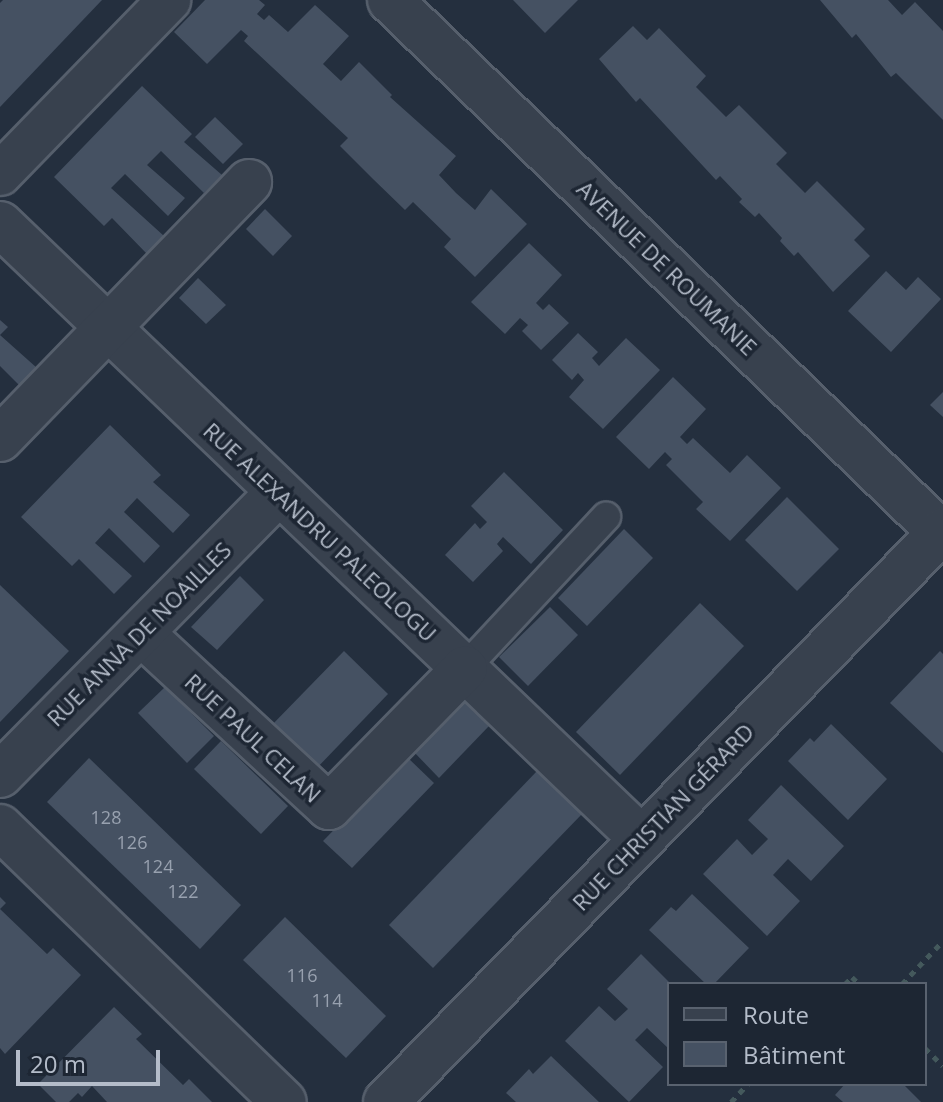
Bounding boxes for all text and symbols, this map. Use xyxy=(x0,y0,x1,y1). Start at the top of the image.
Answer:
street label: AVENUE DE ROUMANIE xyxy=(572,175,762,361)
street label: RUE ALEXANDRU PALEOLOGU xyxy=(198,417,442,647)
street label: RUE ANNA DE NOAILLES xyxy=(42,537,236,731)
street label: RUE PAUL CELAN xyxy=(180,668,326,808)
street label: RUE CHRISTIAN GÉRARD xyxy=(567,718,759,916)
house number: 128 xyxy=(91,806,121,828)
house number: 126 xyxy=(117,831,147,853)
house number: 124 xyxy=(143,855,173,877)
house number: 122 xyxy=(168,880,198,902)
house number: 116 xyxy=(287,964,317,986)
legend xyxy=(667,982,927,1086)
house number: 114 xyxy=(312,989,342,1011)
text: Route xyxy=(743,998,809,1031)
scale bar xyxy=(20,1034,164,1084)
text: Bâtiment xyxy=(743,1038,845,1071)
text: 20 m xyxy=(30,1047,86,1080)

